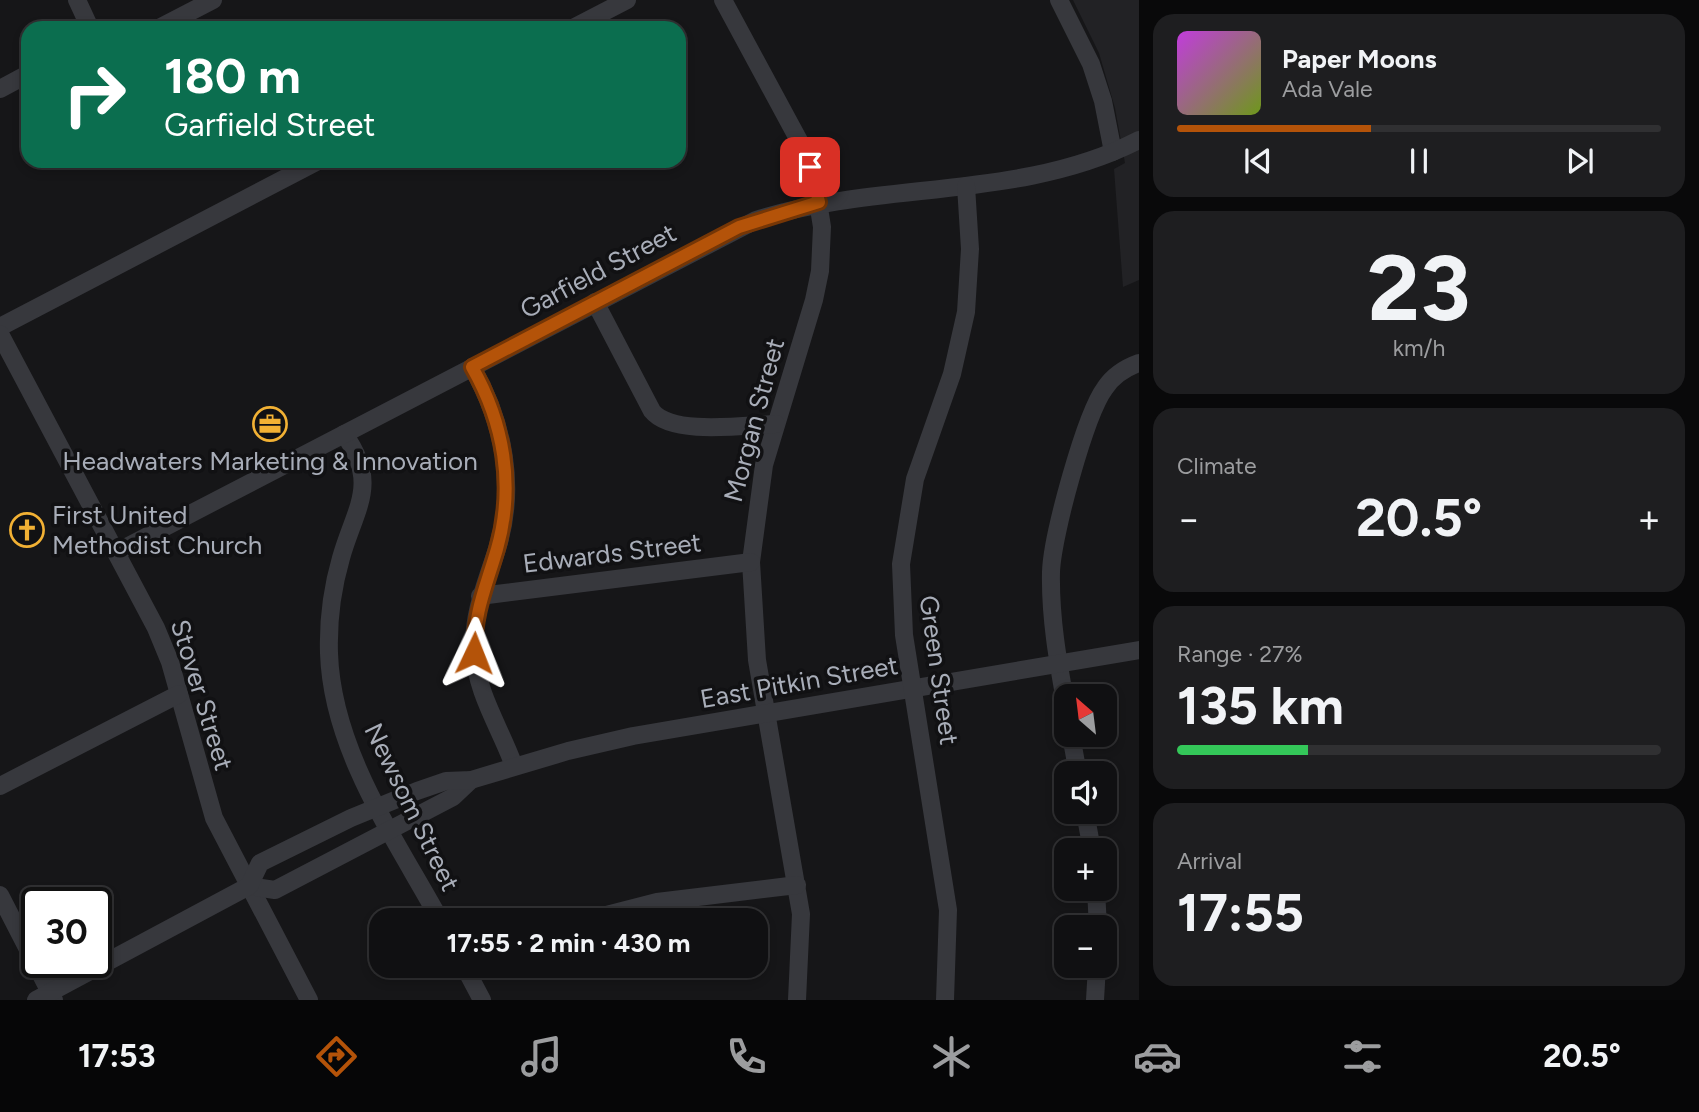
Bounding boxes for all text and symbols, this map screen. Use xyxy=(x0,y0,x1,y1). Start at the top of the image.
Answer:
text: Paper Moons xyxy=(1282,43,1437,75)
text: 180 m xyxy=(164,46,301,105)
icon: right xyxy=(49,49,140,140)
text: Ada Vale xyxy=(1282,75,1373,103)
text: Garfield Street xyxy=(164,106,375,144)
pin xyxy=(780,137,840,197)
icon: previous xyxy=(1239,142,1277,180)
icon: pause xyxy=(1400,142,1438,180)
icon: next xyxy=(1561,142,1599,180)
icon: arrive xyxy=(791,148,829,186)
street label: Garfield Street xyxy=(515,216,682,325)
text: 23 xyxy=(1367,234,1471,343)
text: km/h xyxy=(1393,334,1445,362)
street label: Morgan Street xyxy=(717,335,791,505)
office icon: Headwaters Marketing & Innovation xyxy=(251,405,289,443)
place label: Headwaters Marketing & Innovation xyxy=(62,445,478,477)
text: Climate xyxy=(1177,452,1256,480)
text: 20.5° xyxy=(1356,487,1482,549)
text: − xyxy=(1177,496,1201,542)
text: + xyxy=(1637,496,1661,542)
place label: First United Methodist Church xyxy=(52,499,262,561)
church icon: First United Methodist Church xyxy=(8,511,46,549)
street label: Edwards Street xyxy=(521,526,703,580)
street label: Green Street xyxy=(913,593,965,747)
street label: Stover Street xyxy=(164,616,240,774)
position arrow xyxy=(437,616,511,690)
text: Range · 27% xyxy=(1177,640,1303,668)
street label: East Pitkin Street xyxy=(698,649,901,715)
text: 135 km xyxy=(1177,675,1344,737)
north arrow xyxy=(1054,684,1116,747)
map controls xyxy=(1054,684,1117,978)
street label: Newsom Street xyxy=(358,718,467,896)
button: sound xyxy=(1054,761,1117,824)
button: + xyxy=(1054,838,1117,901)
text: Arrival xyxy=(1177,847,1242,875)
text: 17:55 xyxy=(1177,882,1304,944)
speed limit sign: 30 xyxy=(21,887,112,978)
button: − xyxy=(1054,915,1117,978)
text: 17:55 · 2 min · 430 m xyxy=(447,927,690,959)
icon: directions xyxy=(312,1032,361,1081)
icon: music xyxy=(517,1032,566,1081)
icon: phone xyxy=(722,1032,771,1081)
icon: climate xyxy=(927,1032,976,1081)
icon: car xyxy=(1133,1032,1182,1081)
icon: filters xyxy=(1338,1032,1387,1081)
text: 17:53 xyxy=(78,1037,155,1075)
text: 20.5° xyxy=(1543,1037,1621,1075)

